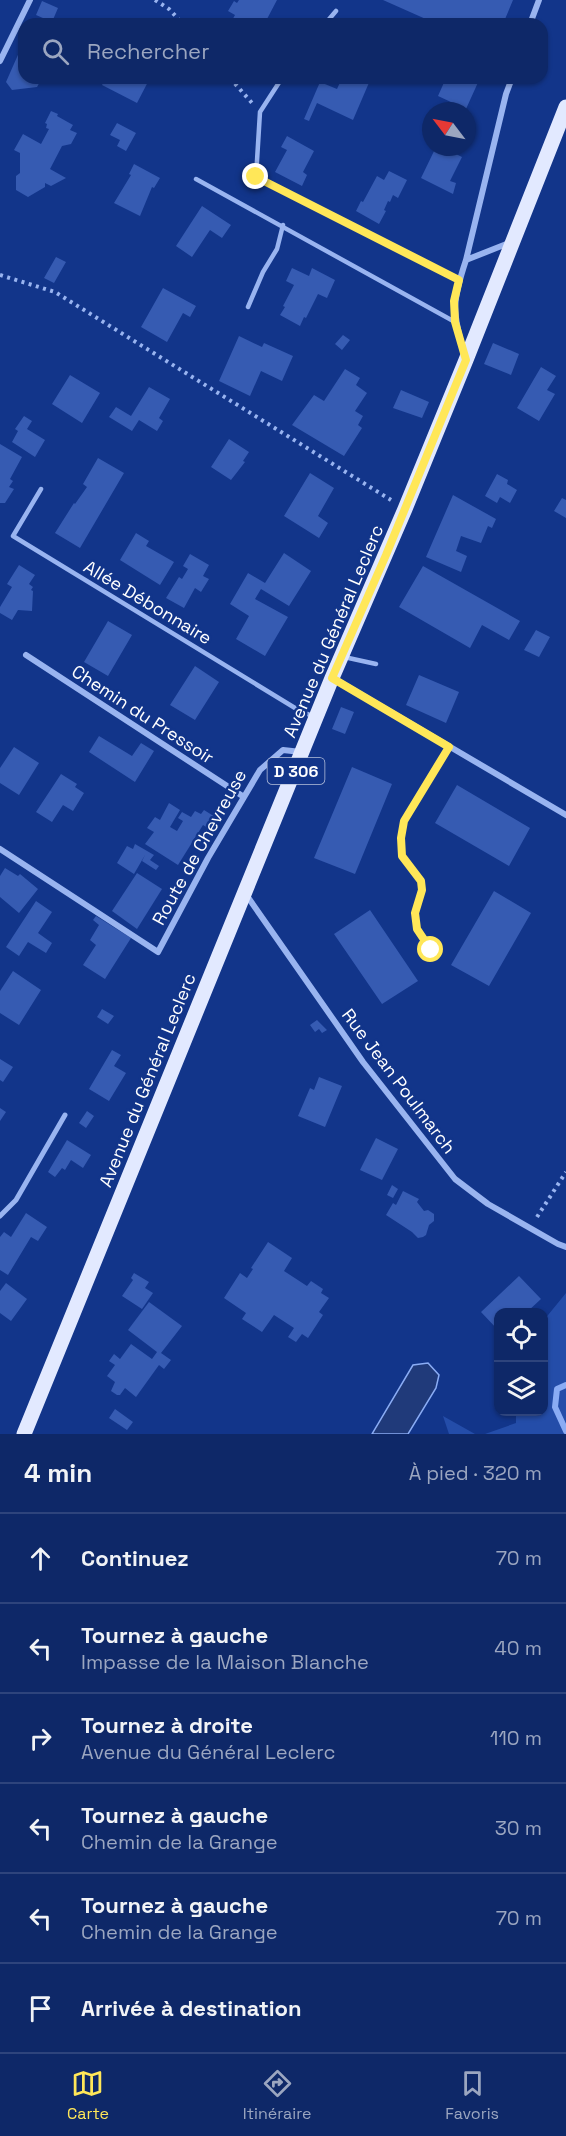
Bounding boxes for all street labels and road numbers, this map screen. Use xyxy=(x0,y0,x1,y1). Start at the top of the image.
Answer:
street label: Avenue du Général Leclerc xyxy=(278,521,388,741)
street label: Allée Débonnaire xyxy=(80,555,216,649)
street label: Chemin du Pressoir xyxy=(67,659,219,769)
road number: D 306 xyxy=(268,758,324,784)
street label: Route de Chevreuse xyxy=(147,765,251,929)
street label: Avenue du Général Leclerc xyxy=(93,970,201,1190)
street label: Rue Jean Poulmarch xyxy=(337,1004,461,1158)

